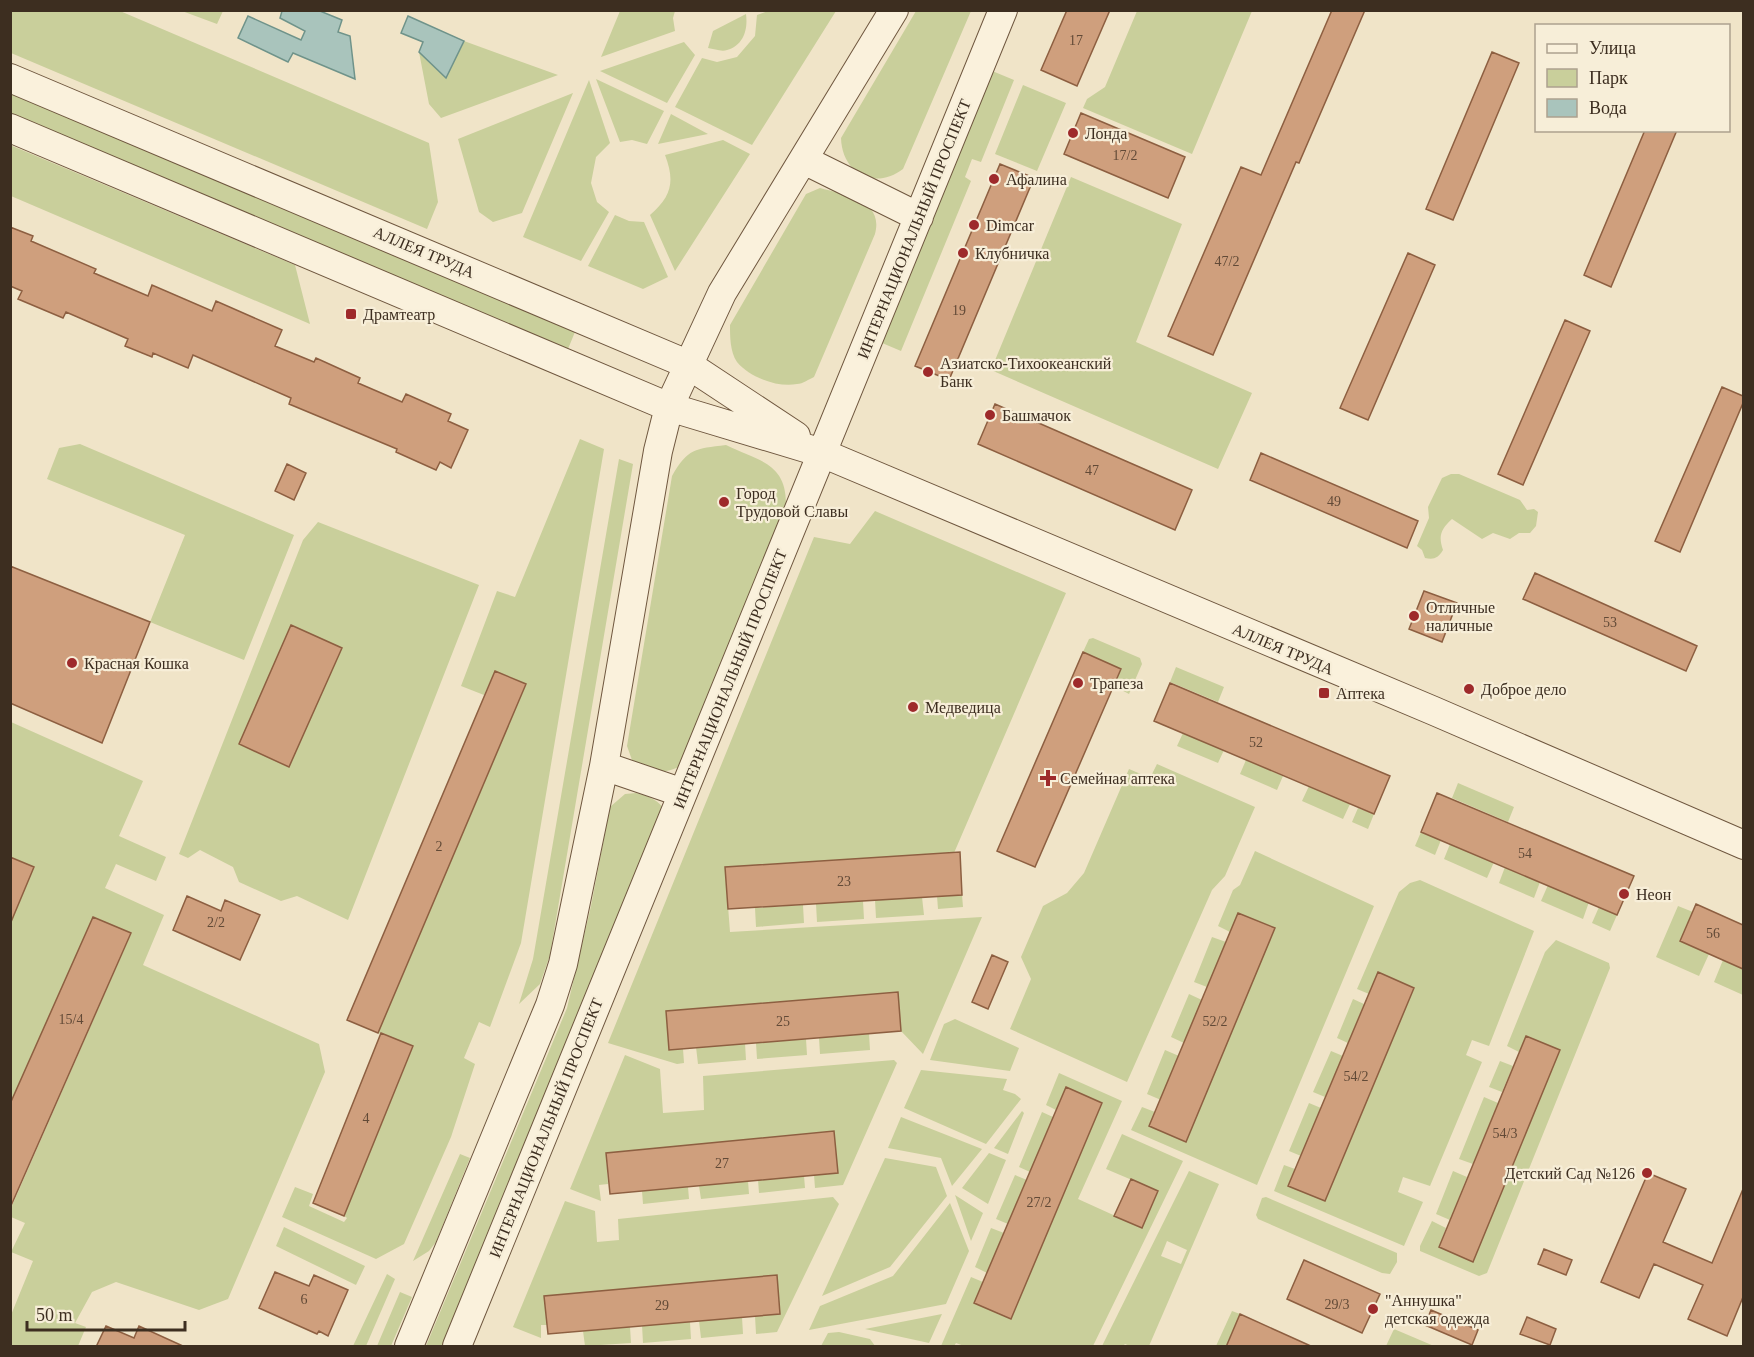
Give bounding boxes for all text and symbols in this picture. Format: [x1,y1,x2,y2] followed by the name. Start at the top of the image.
[1535,24,1730,132] legend
[1069,33,1083,48] house number: 17
[1589,38,1636,58] text: Улица
[1589,68,1628,88] text: Парк
[853,96,975,362] street label: ИНТЕРНАЦИОНАЛЬНЫЙ ПРОСПЕКТ
[1589,98,1627,118] text: Вода
[1085,125,1127,143] place label: Лонда
[1066,126,1080,140] marker: Лонда
[1113,148,1137,163] house number: 17/2
[1006,171,1067,189] place label: Афалина
[987,172,1001,186] marker: Афалина
[986,217,1035,234] place label: Dimcar
[967,218,981,232] marker: Dimcar
[371,223,478,282] street label: АЛЛЕЯ ТРУДА
[975,245,1049,263] place label: Клубничка
[956,246,970,260] marker: Клубничка
[1215,254,1239,269] house number: 47/2
[952,303,966,318] house number: 19
[363,306,435,324] place label: Драмтеатр
[344,307,358,321] marker: Драмтеатр
[940,355,1112,390] place label: Азиатско-Тихоокеанский Банк
[921,365,935,379] marker: Азиатско-Тихоокеанский Банк
[1002,407,1071,424] place label: Башмачок
[983,408,997,422] marker: Башмачок
[1085,463,1099,478] house number: 47
[736,485,848,521] place label: Город Трудовой Славы
[1327,494,1341,509] house number: 49
[717,495,731,509] marker: Город Трудовой Славы
[669,546,791,812] street label: ИНТЕРНАЦИОНАЛЬНЫЙ ПРОСПЕКТ
[1426,599,1495,634] place label: Отличные наличные
[1407,609,1421,623] marker: Отличные наличные
[1603,615,1617,630] house number: 53
[1230,620,1337,679] street label: АЛЛЕЯ ТРУДА
[84,655,189,673] place label: Красная Кошка
[65,656,79,670] marker: Красная Кошка
[1090,675,1143,693] place label: Трапеза
[1071,676,1085,690] marker: Трапеза
[1481,681,1567,699] place label: Доброе дело
[1462,682,1476,696] marker: Доброе дело
[1336,685,1385,702] place label: Аптека
[1317,686,1331,700] marker: Аптека
[925,699,1001,717] place label: Медведица
[906,700,920,714] marker: Медведица
[1249,735,1263,750] house number: 52
[1060,770,1175,787] place label: Семейная аптека
[1041,771,1055,785] marker: Семейная аптека
[436,839,443,854] house number: 2
[1518,846,1532,861] house number: 54
[837,874,851,889] house number: 23
[1636,886,1672,903] place label: Неон
[1617,887,1631,901] marker: Неон
[207,915,225,930] house number: 2/2
[1706,926,1720,941] house number: 56
[485,995,607,1261] street label: ИНТЕРНАЦИОНАЛЬНЫЙ ПРОСПЕКТ
[59,1012,83,1027] house number: 15/4
[776,1014,790,1029] house number: 25
[1203,1014,1227,1029] house number: 52/2
[1344,1069,1368,1084] house number: 54/2
[363,1111,370,1126] house number: 4
[1493,1126,1517,1141] house number: 54/3
[715,1156,729,1171] house number: 27
[1504,1165,1635,1183] place label: Детский Сад №126
[1640,1166,1654,1180] marker: Детский Сад №126
[1027,1195,1051,1210] house number: 27/2
[301,1292,308,1307] house number: 6
[1385,1292,1490,1328] place label: "Аннушка" детская одежда
[27,1294,184,1332] scale bar
[1325,1297,1349,1312] house number: 29/3
[655,1298,669,1313] house number: 29
[1366,1302,1380,1316] marker: "Аннушка" детская одежда
[36,1305,73,1325] text: 50 m

